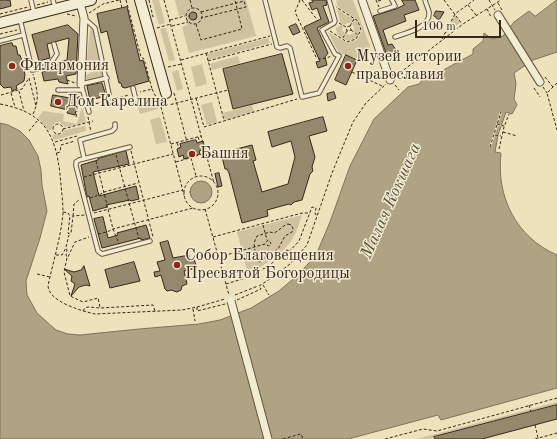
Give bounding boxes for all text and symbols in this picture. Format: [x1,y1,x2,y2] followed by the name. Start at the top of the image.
[417,12,503,38] scale bar
[422,21,456,33] text: 100 m
[356,47,462,85] place label: Музей истории православия
[20,56,109,76] place label: Филармония
[7,61,17,71] marker: Филармония
[343,61,353,71] marker: Музей истории православия
[66,92,168,112] place label: Дом Карелина
[53,97,63,107] marker: Дом Карелина
[356,140,426,262] water label: Малая Кокшага
[200,144,249,164] place label: Башня
[187,149,197,159] marker: Башня
[185,246,350,284] place label: Собор Благовещения Пресвятой Богородицы
[172,260,182,270] marker: Собор Благовещения Пресвятой Богородицы

